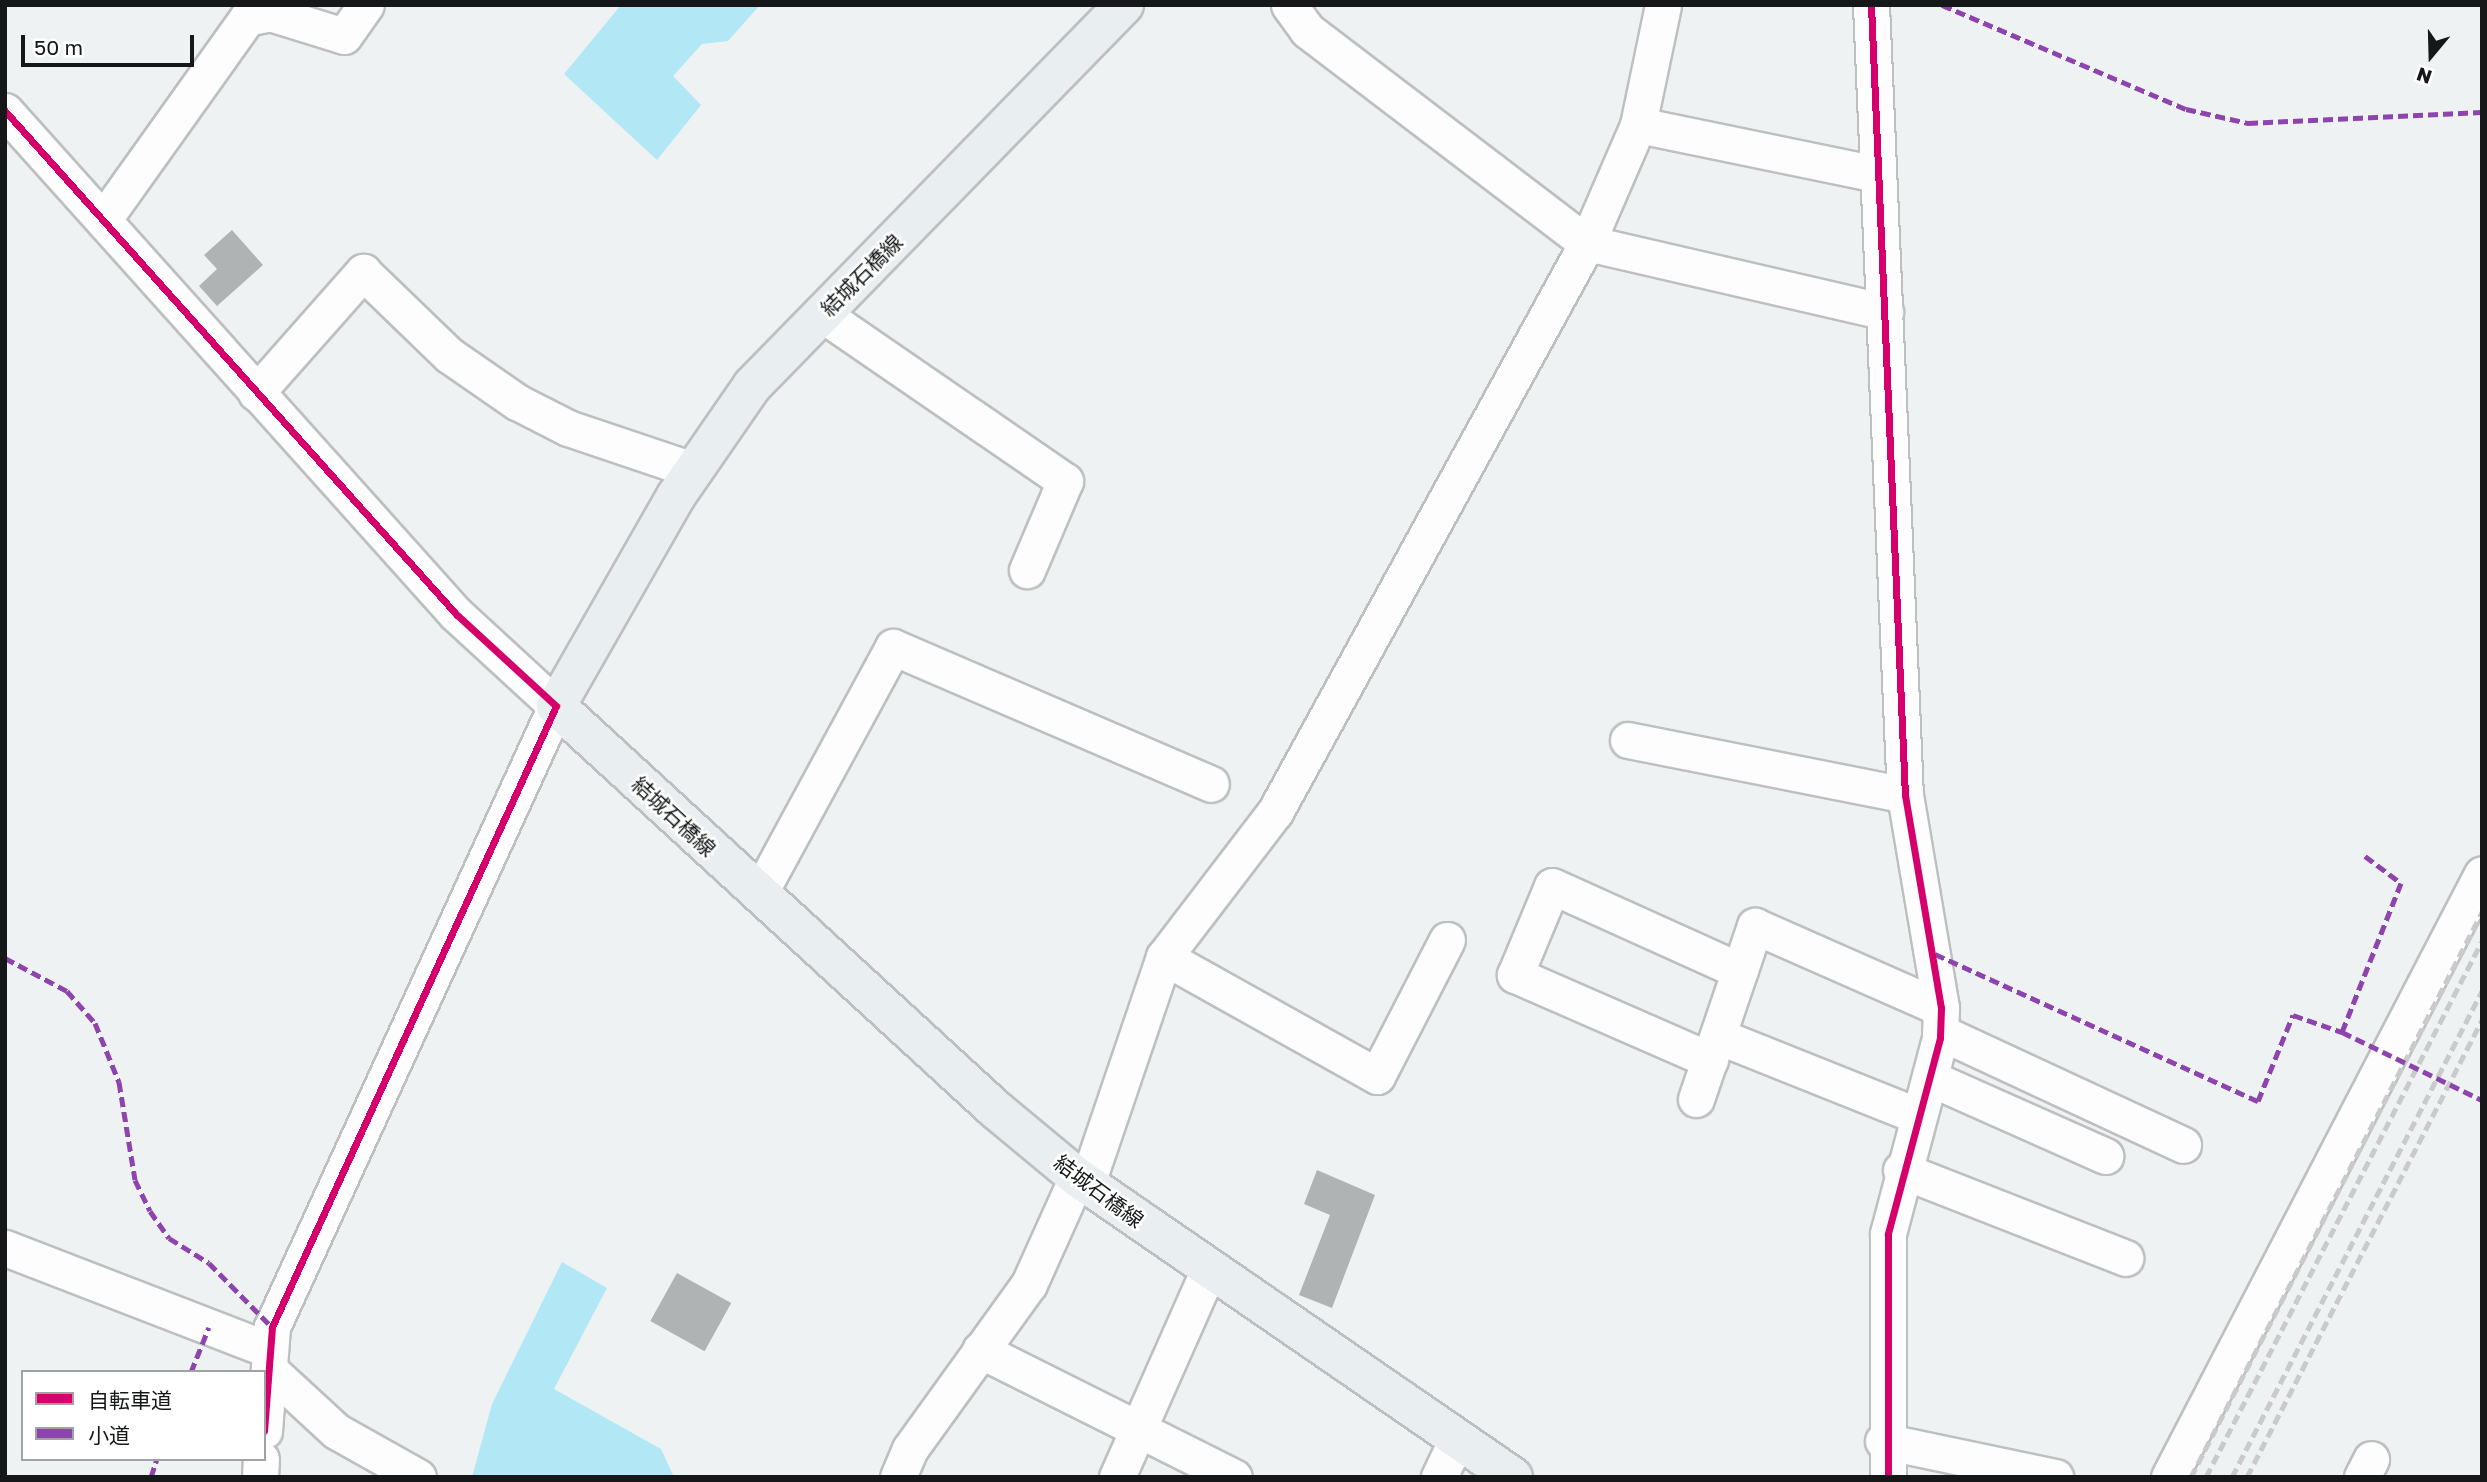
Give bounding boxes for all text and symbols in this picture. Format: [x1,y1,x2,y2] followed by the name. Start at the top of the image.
[24,21,198,65] scale bar
[2396,21,2466,91] north arrow
[34,34,83,60] text: 50 m
[2413,63,2435,90] text: N
[815,229,907,321] street label: 結城石橋線
[627,771,721,861] street label: 結城石橋線
[1049,1149,1149,1233] street label: 結城石橋線
[21,1370,266,1461] legend
[88,1387,172,1413] text: 自転車道
[88,1422,130,1448] text: 小道

